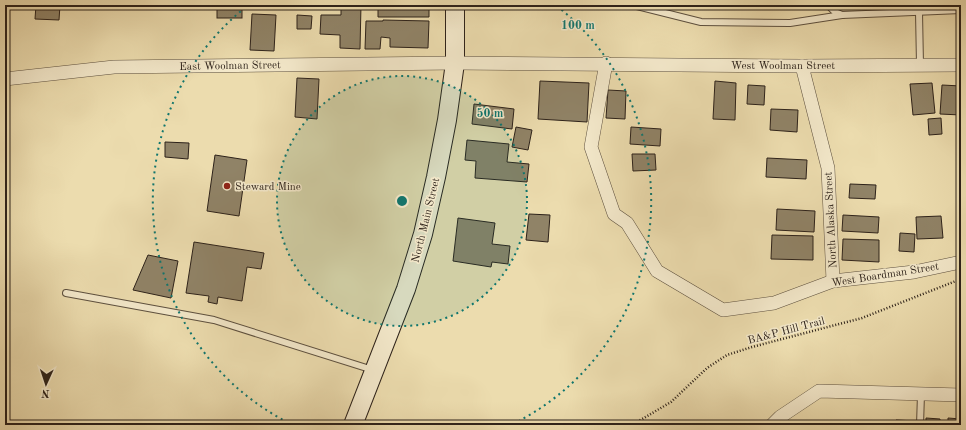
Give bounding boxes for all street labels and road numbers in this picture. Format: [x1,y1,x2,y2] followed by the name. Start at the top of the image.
[179,60,281,73] street label: East Woolman Street
[731,61,835,72] street label: West Woolman Street
[823,171,840,268] street label: North Alaska Street
[411,177,442,264] street label: North Main Street
[831,262,940,289] street label: West Boardman Street
[747,316,826,347] street label: BA&P Hill Trail

